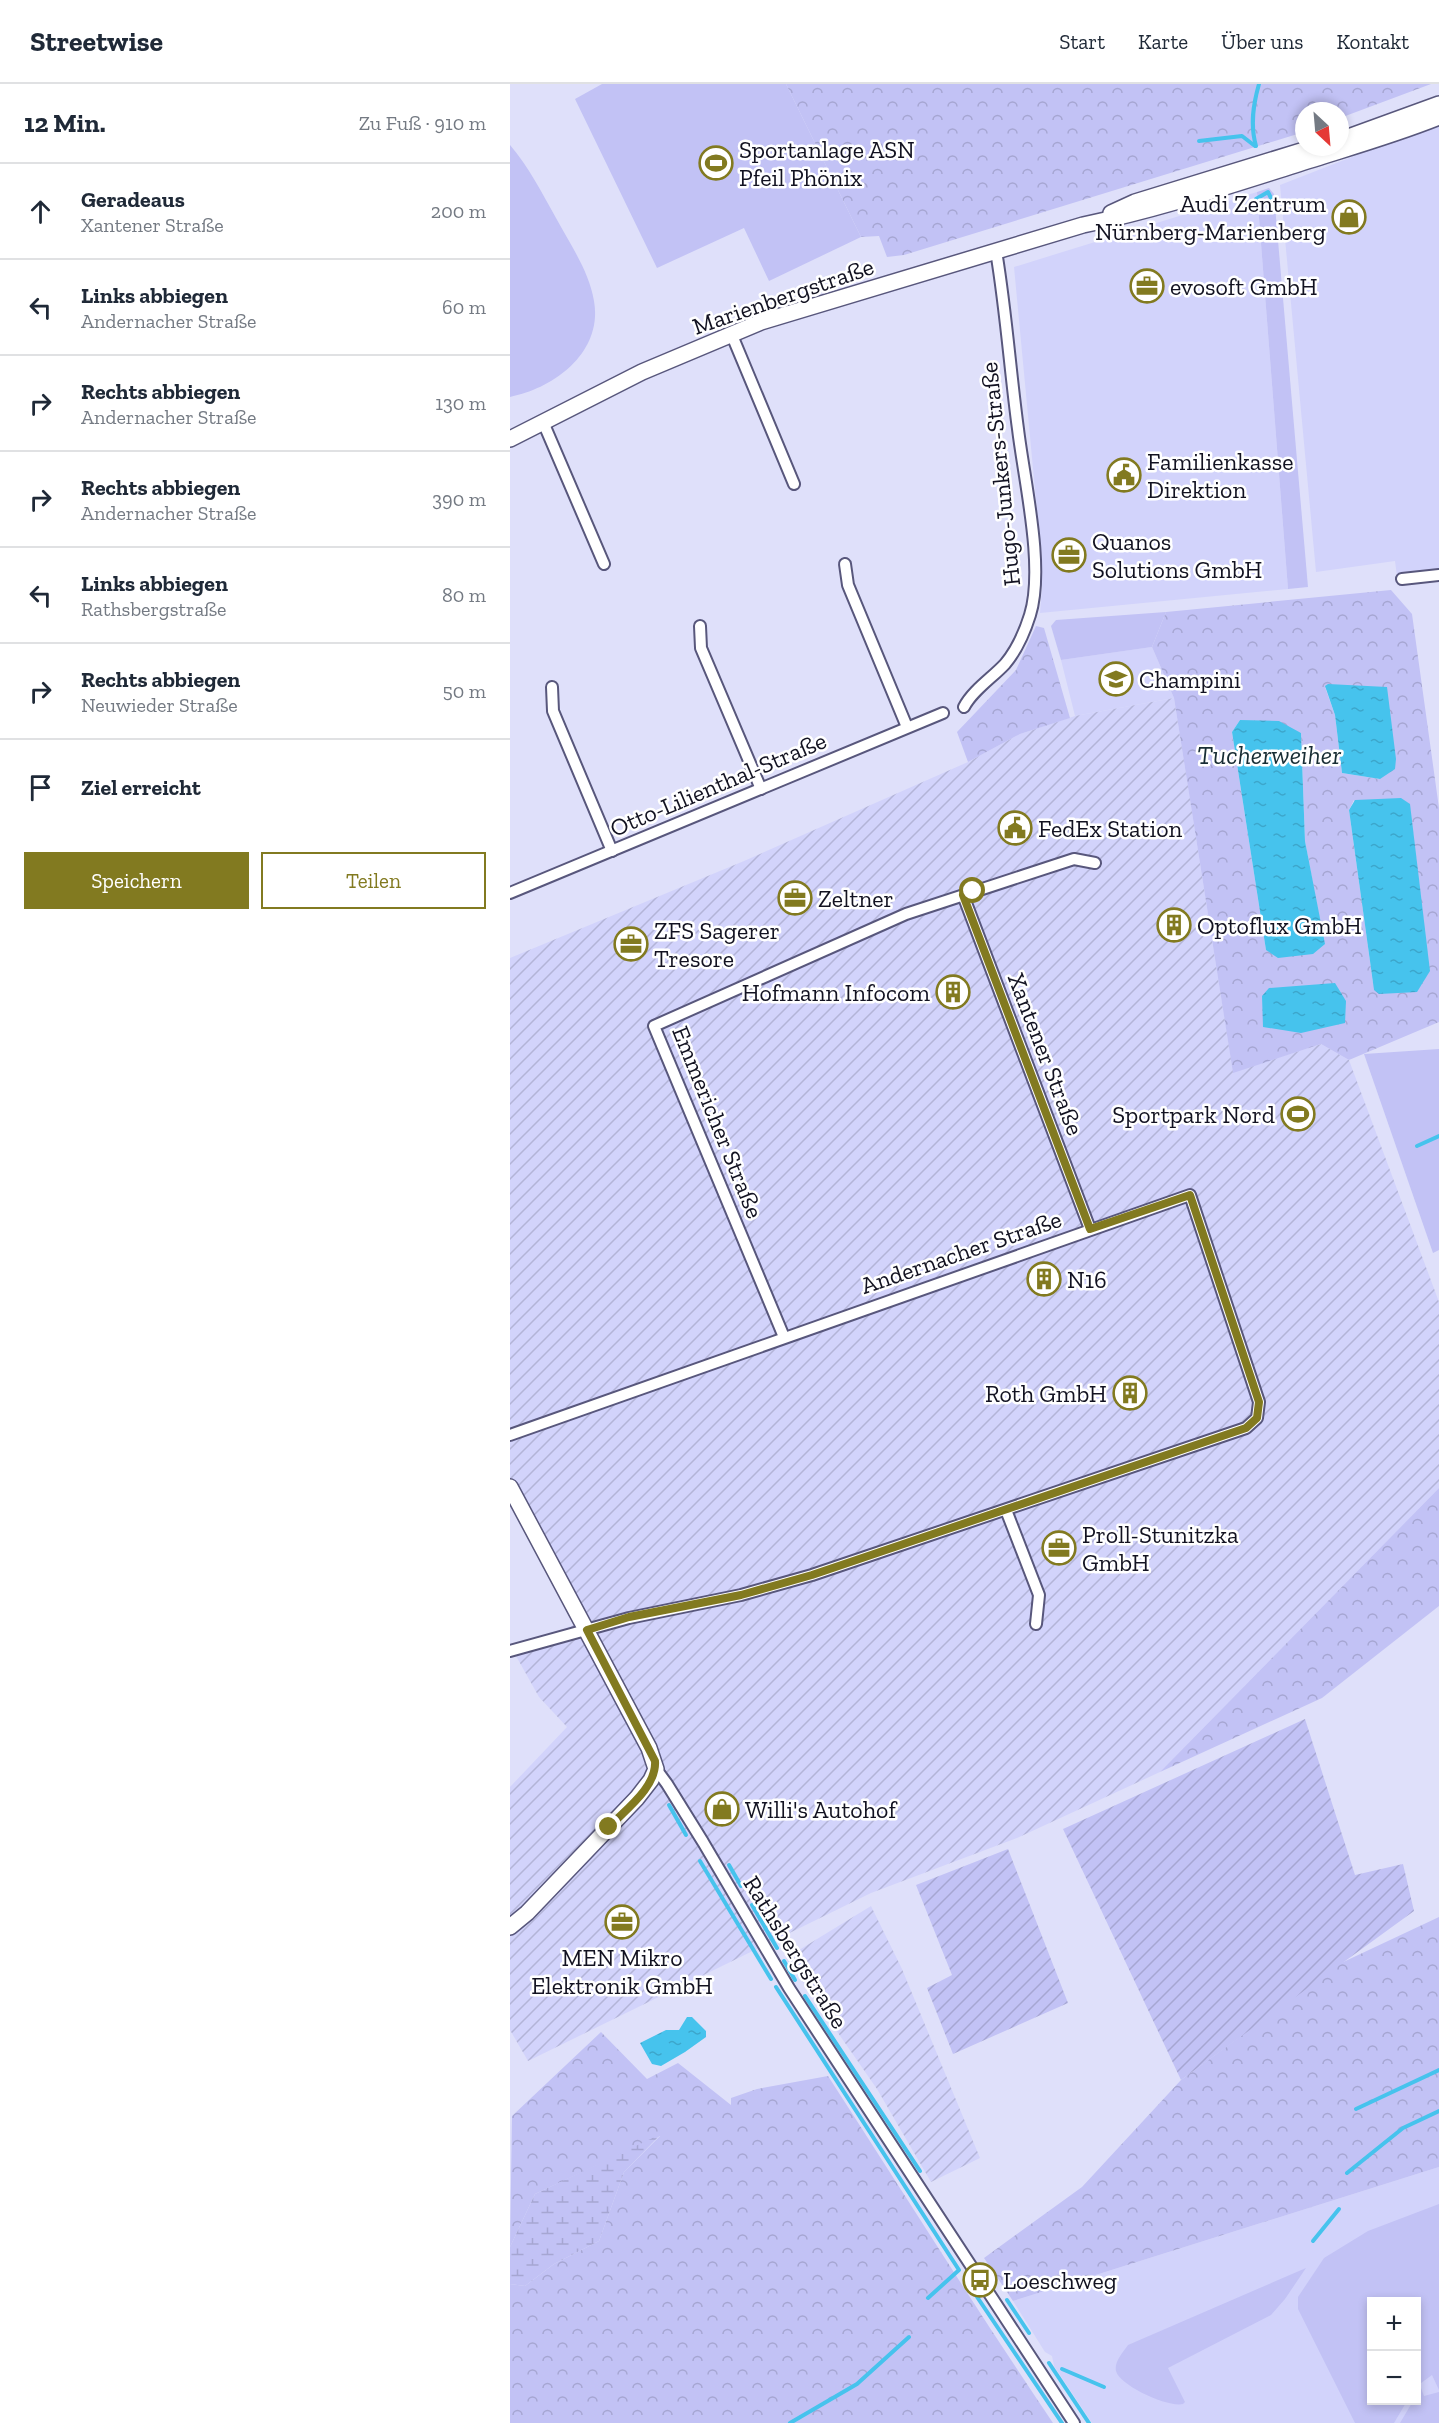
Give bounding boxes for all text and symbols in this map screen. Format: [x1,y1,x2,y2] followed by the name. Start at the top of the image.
[30,25,163,58] text: Streetwise
[1059,29,1105,54] text: Start
[1138,29,1188,54] text: Karte
[1221,29,1303,54] text: Über uns
[1336,29,1409,54] text: Kontakt
[1295,102,1349,156] north arrow
[24,107,106,139] text: 12 Min.
[359,111,486,135] text: Zu Fuß · 910 m
[739,135,915,192] place label: Sportanlage ASN Pfeil Phönix
[698,145,734,181] sports icon: Sportanlage ASN Pfeil Phönix
[81,186,185,213] text: Geradeaus
[1095,189,1326,246] place label: Audi Zentrum Nürnberg-Marienberg
[24,195,57,228] icon: ahead
[431,199,486,223] text: 200 m
[1331,199,1367,235] shop icon: Audi Zentrum Nürnberg-Marienberg
[81,213,224,237] text: Xantener Straße
[689,251,877,341] street label: Marienbergstraße
[1129,268,1165,304] office icon: evosoft GmbH
[1170,272,1318,301] place label: evosoft GmbH
[81,282,228,309] text: Links abbiegen
[24,291,57,324] icon: left
[442,295,486,319] text: 60 m
[81,309,256,333] text: Andernacher Straße
[974,361,1026,587] street label: Hugo-Junkers-Straße
[81,378,240,405] text: Rechts abbiegen
[24,387,57,420] icon: right
[435,391,486,415] text: 130 m
[81,405,256,429] text: Andernacher Straße
[1147,447,1294,504] place label: Familienkasse Direktion
[1106,457,1142,493] public building icon: Familienkasse Direktion
[81,474,240,501] text: Rechts abbiegen
[24,483,57,516] icon: right
[432,487,486,511] text: 390 m
[81,501,256,525] text: Andernacher Straße
[1092,527,1262,584] place label: Quanos Solutions GmbH
[1051,537,1087,573] office icon: Quanos Solutions GmbH
[81,570,228,597] text: Links abbiegen
[24,579,57,612] icon: left
[442,583,486,607] text: 80 m
[81,597,227,621] text: Rathsbergstraße
[1098,661,1134,697] school or university icon: Champini
[1139,665,1241,694] place label: Champini
[81,666,240,693] text: Rechts abbiegen
[24,675,57,708] icon: right
[442,679,486,703] text: 50 m
[81,693,238,717] text: Neuwieder Straße
[606,725,830,843] street label: Otto-Lilienthal-Straße
[1197,739,1341,771] water label: Tucherweiher
[24,771,57,804] icon: arrive
[81,774,201,801] text: Ziel erreicht
[997,810,1033,846] public building icon: FedEx Station
[1038,814,1182,843] place label: FedEx Station
[24,852,249,909] button: Speichern
[261,852,486,909] button: Teilen
[959,877,985,903] route start
[777,880,813,916] office icon: Zeltner
[818,884,894,913] place label: Zeltner
[1156,907,1192,943] building icon: Optoflux GmbH
[1197,911,1362,940] place label: Optoflux GmbH
[654,916,780,973] place label: ZFS Sagerer Tresore
[613,926,649,962] office icon: ZFS Sagerer Tresore
[1002,969,1090,1139] street label: Xantener Straße
[935,974,971,1010] building icon: Hofmann Infocom
[742,978,930,1007] place label: Hofmann Infocom
[666,1022,770,1222] street label: Emmericher Straße
[1280,1096,1316,1132] sports icon: Sportpark Nord
[1112,1100,1275,1129] place label: Sportpark Nord
[857,1204,1065,1300] street label: Andernacher Straße
[1026,1261,1062,1297] building icon: N16
[1067,1265,1107,1294] place label: N16
[1112,1375,1148,1411] building icon: Roth GmbH
[985,1379,1107,1408] place label: Roth GmbH
[1082,1520,1239,1577] place label: Proll-Stunitzka GmbH
[1041,1530,1077,1566] office icon: Proll-Stunitzka GmbH
[704,1791,740,1827] shop icon: Willi's Autohof
[745,1795,898,1824] place label: Willi's Autohof
[595,1813,621,1839] route end
[737,1870,855,2034] street label: Rathsbergstraße
[604,1904,640,1940] office icon: MEN Mikro Elektronik GmbH
[531,1943,713,2000] place label: MEN Mikro Elektronik GmbH
[962,2262,998,2298] bus stop icon: Loeschweg
[1003,2266,1117,2295] place label: Loeschweg
[1367,2297,1421,2405] map controls
[1367,2297,1421,2351] button: +
[1367,2351,1421,2405] button: −

